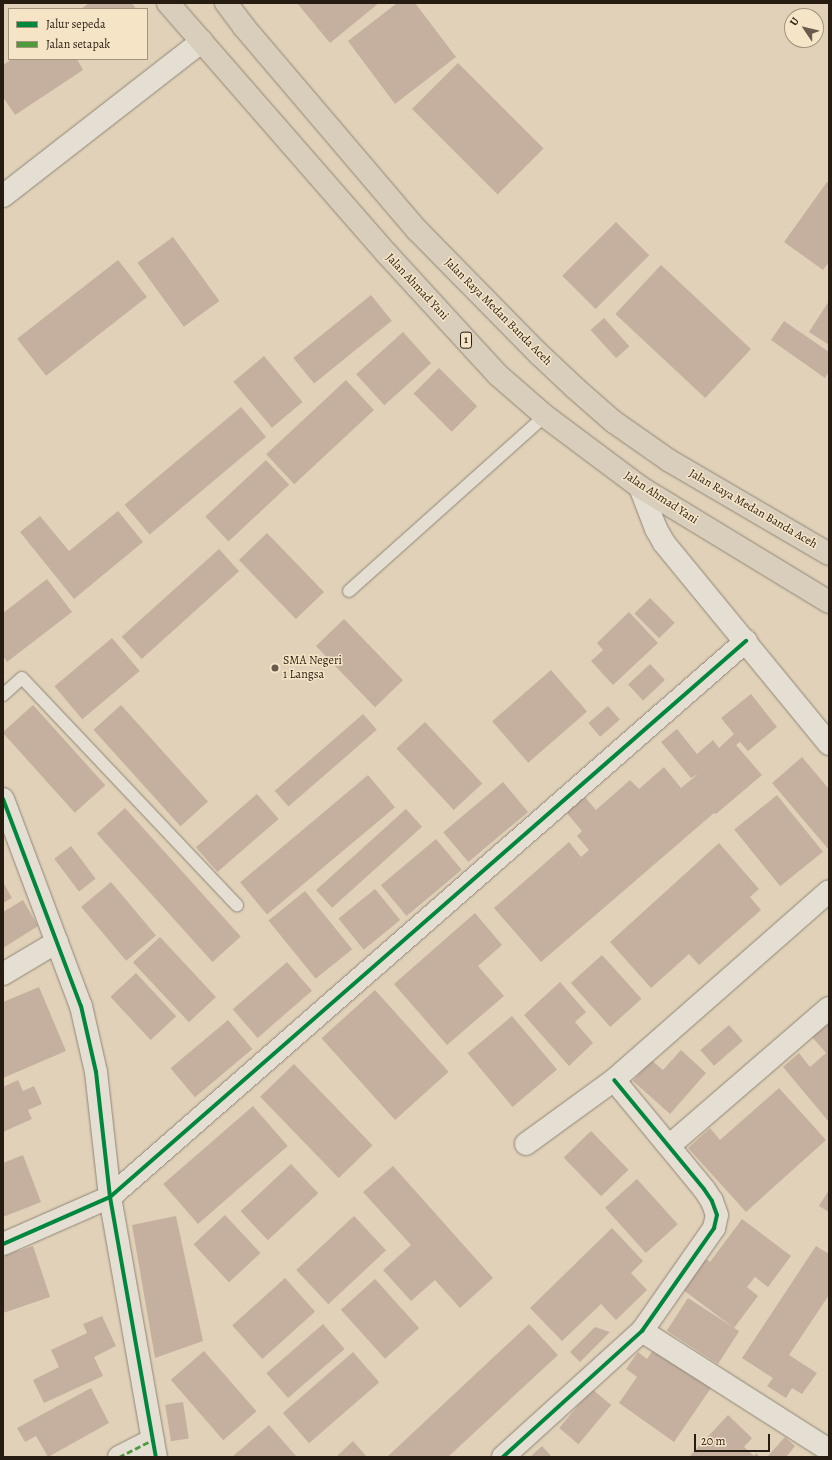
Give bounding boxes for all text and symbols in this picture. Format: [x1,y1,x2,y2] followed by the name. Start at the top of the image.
[8,8,148,60] legend
[784,8,824,48] north arrow
[786,14,803,29] text: U
[46,16,106,32] text: Jalur sepeda
[46,36,110,52] text: Jalan setapak
[383,251,451,323] street label: Jalan Ahmad Yani
[441,255,555,369] street label: Jalan Raya Medan Banda Aceh
[460,331,472,349] road number: 1
[686,466,820,552] street label: Jalan Raya Medan Banda Aceh
[621,469,701,527] street label: Jalan Ahmad Yani
[283,654,342,682] place label: SMA Negeri 1 Langsa
[270,663,280,673] marker: SMA Negeri 1 Langsa
[696,1426,772,1452] scale bar
[701,1433,725,1449] text: 20 m

